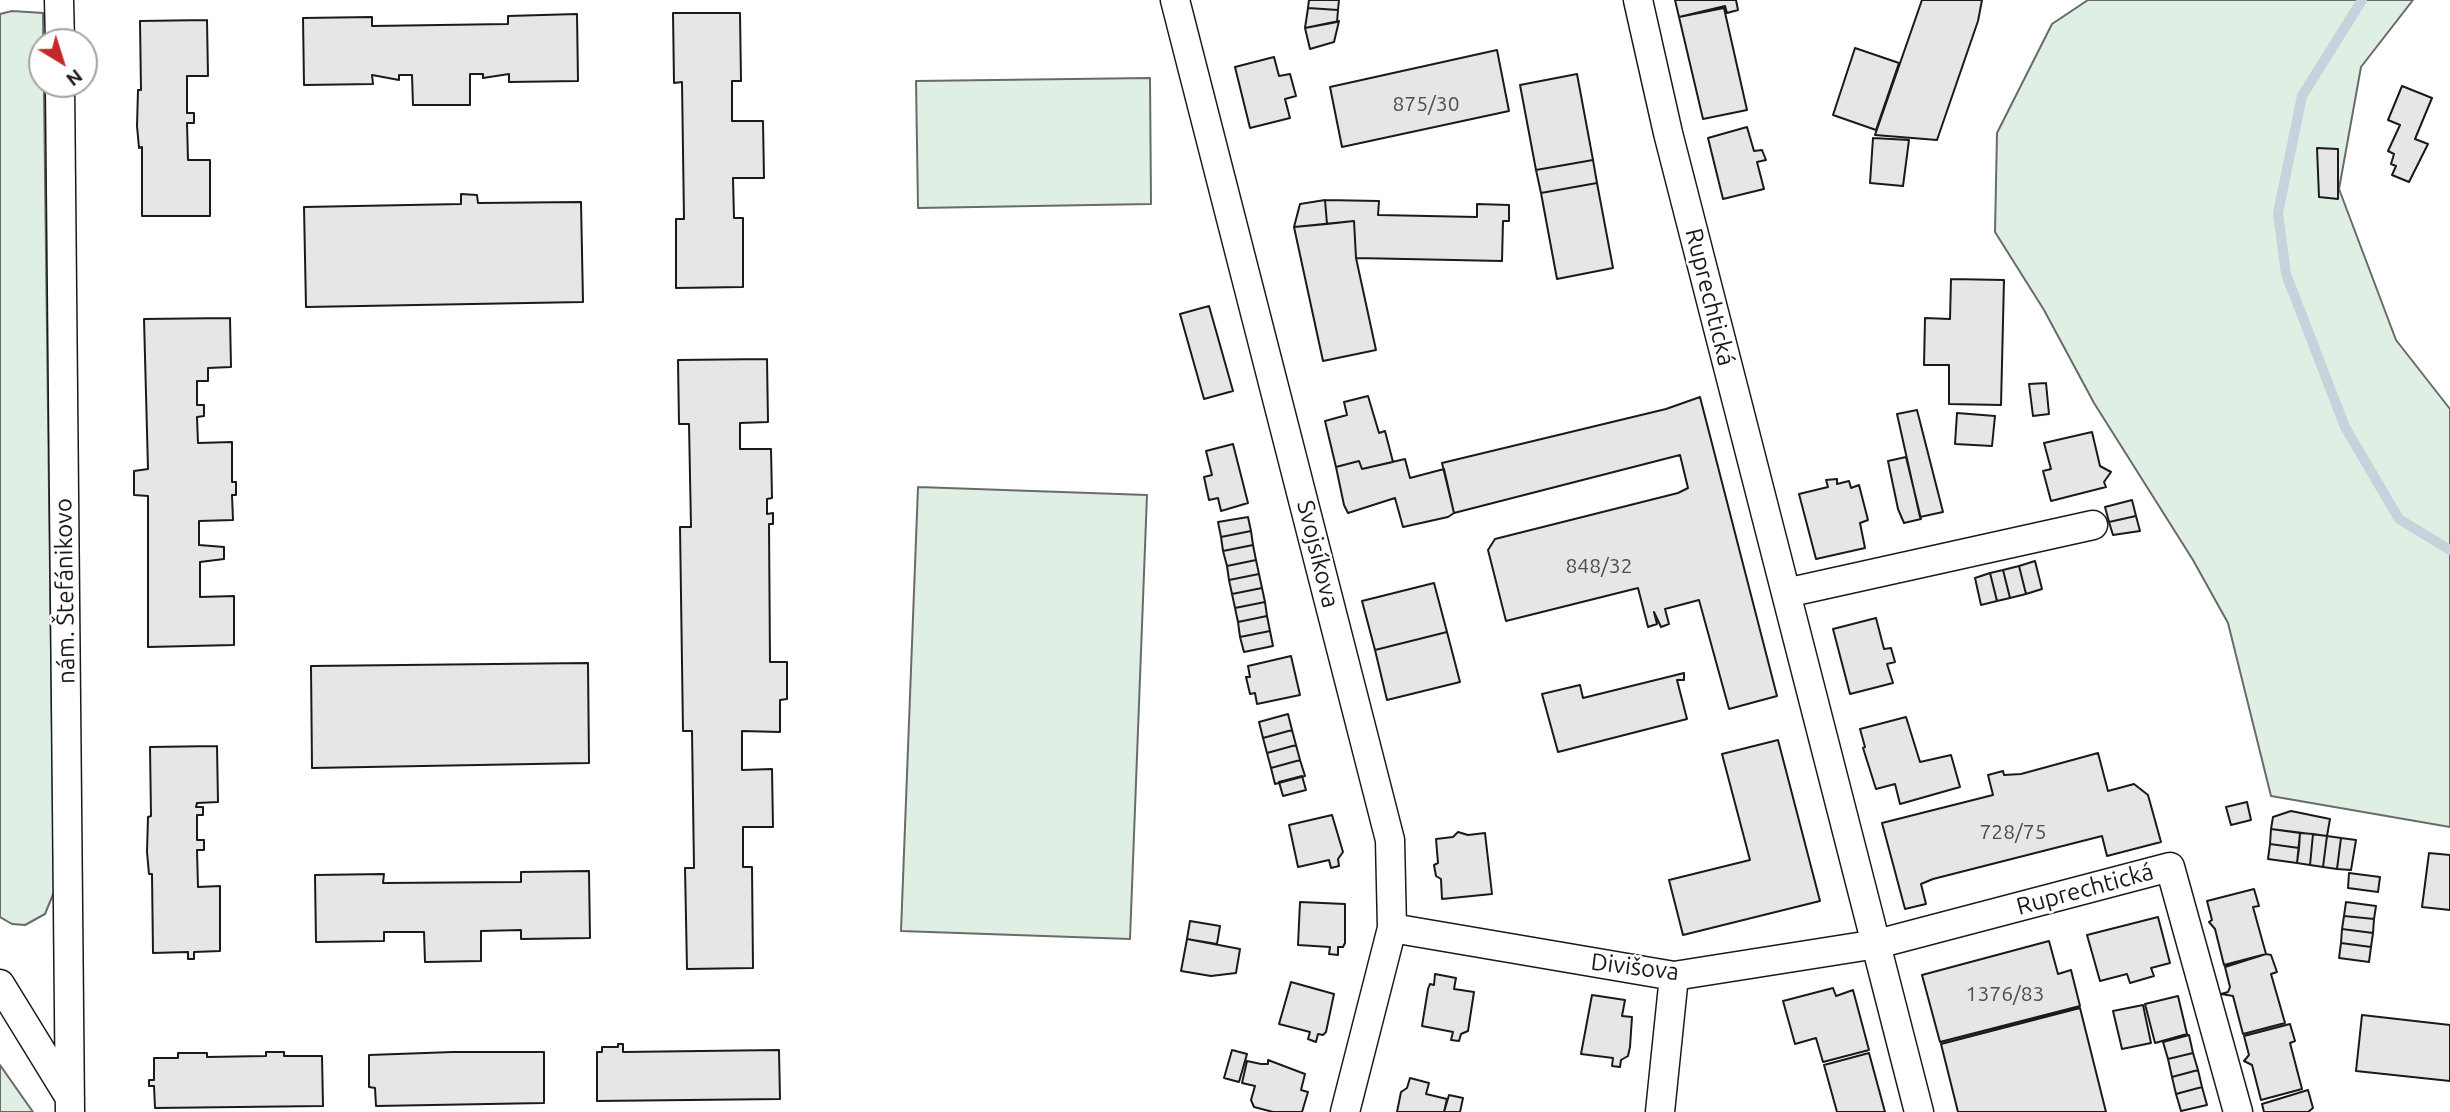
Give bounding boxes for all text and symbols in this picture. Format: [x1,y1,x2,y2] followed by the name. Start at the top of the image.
[28,28,98,98] north arrow
[62,65,87,91] text: N
[1393,91,1459,117] house number: 875/30
[1679,225,1741,369] street label: Ruprechtická
[1291,497,1345,611] street label: Svojsíkova
[49,498,81,684] street label: nám. Štefánikovo
[1566,553,1632,579] house number: 848/32
[1980,819,2046,845] house number: 728/75
[2013,857,2157,921] street label: Ruprechtická
[1589,947,1681,987] street label: Divišova
[1966,981,2044,1007] house number: 1376/83

